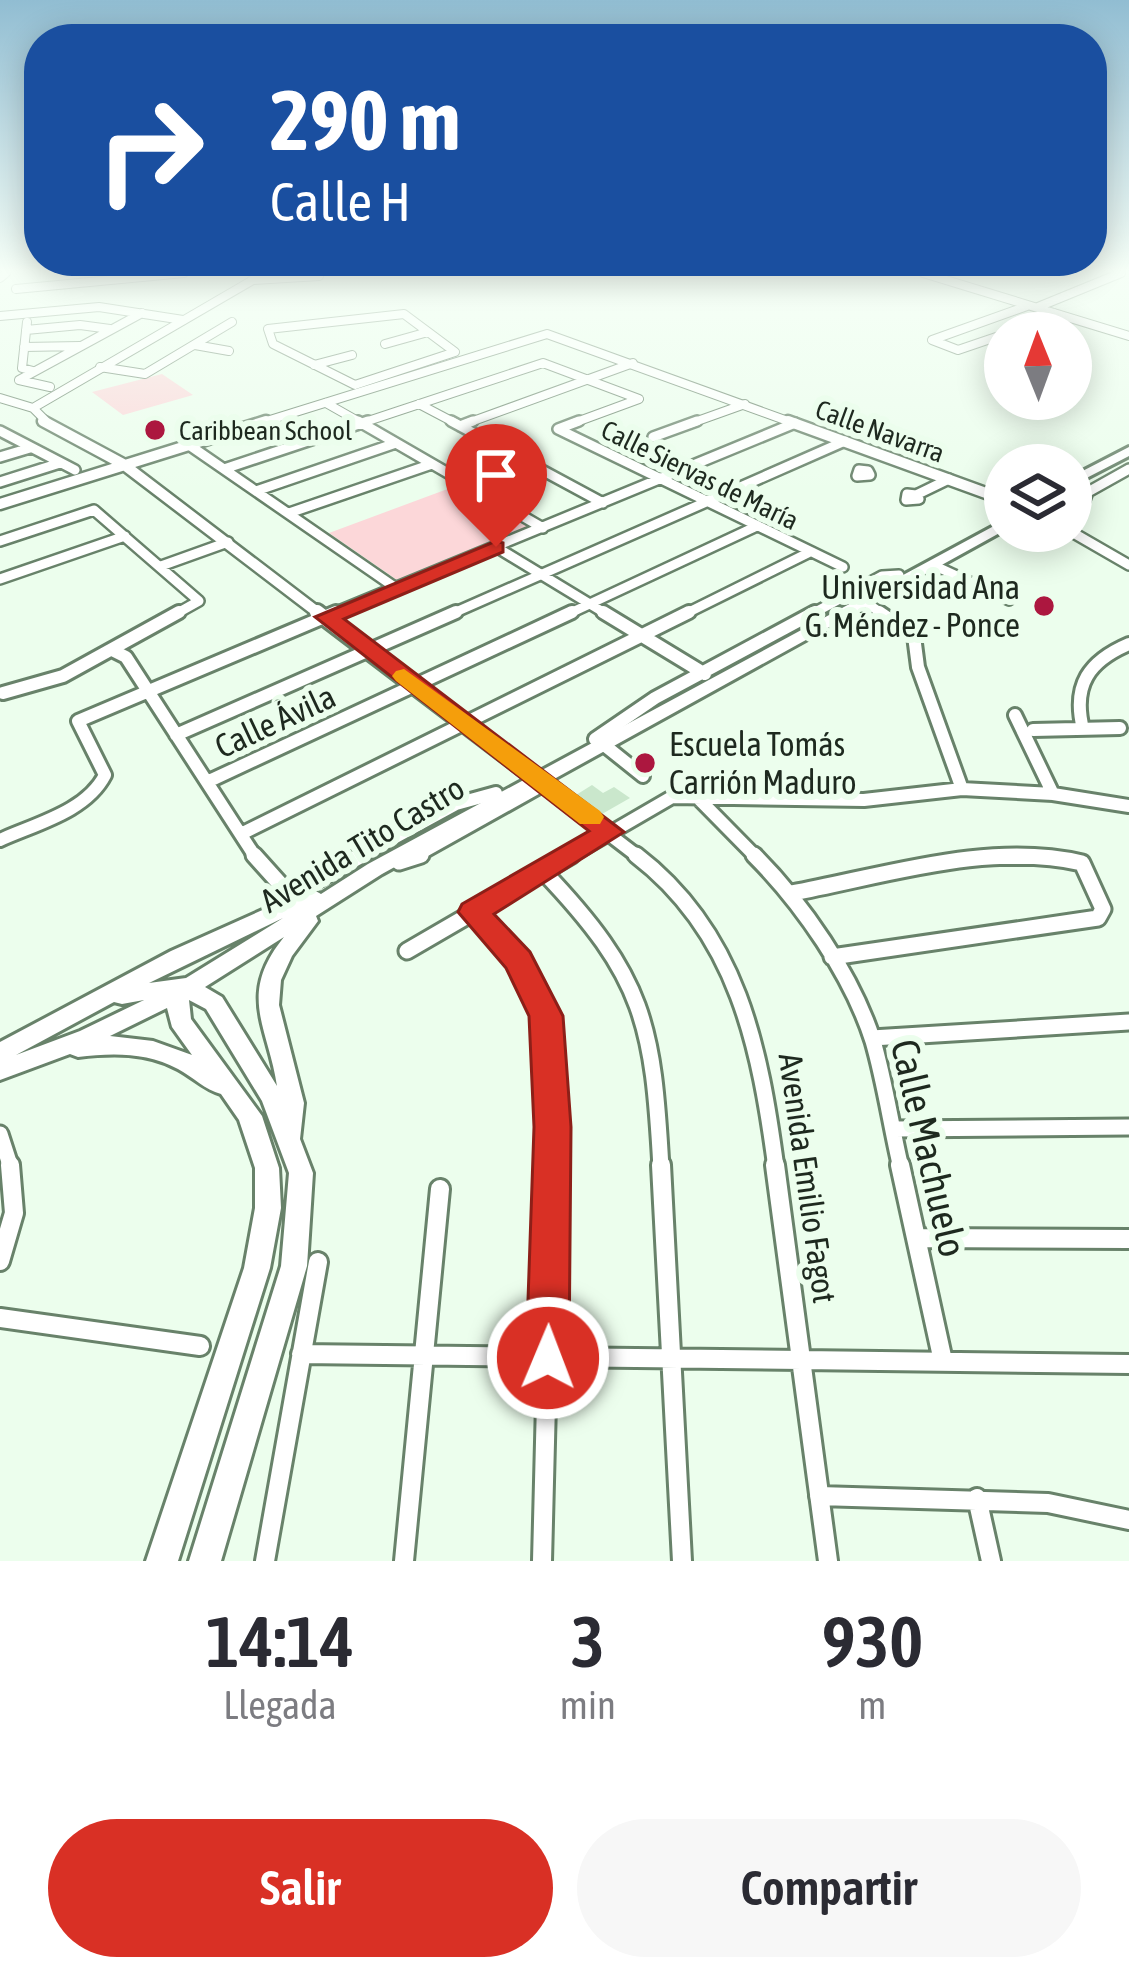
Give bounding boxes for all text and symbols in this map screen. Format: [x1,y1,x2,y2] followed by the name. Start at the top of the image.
[72,72,228,228] icon: right
[270,72,460,168] text: 290 m
[270,171,411,232] text: Calle H
[984,312,1092,420] north arrow
[984,312,1092,552] map controls
[811,393,949,469] street label: Calle Navarra
[596,414,804,536] street label: Calle Siervas de María
[179,415,352,446] place label: Caribbean School
[142,417,168,443] marker: Caribbean School
[445,424,547,547] pin
[463,442,529,508] icon: arrive
[984,444,1092,552] button: layers
[805,568,1020,644] place label: Universidad Ana G. Méndez - Ponce
[1031,593,1057,619] marker: Universidad Ana G. Méndez - Ponce
[209,677,341,765] street label: Calle Ávila
[669,725,857,801] place label: Escuela Tomás Carrión Maduro
[632,750,658,776] marker: Escuela Tomás Carrión Maduro
[253,768,471,920] street label: Avenida Tito Castro
[883,1035,975,1261] street label: Calle Machuelo
[772,1051,844,1305] street label: Avenida Emilio Fagot
[485,1295,611,1421] position arrow
[206,1600,354,1682] text: 14:14
[571,1600,605,1682] text: 3
[822,1600,923,1682] text: 930
[223,1683,337,1727] text: Llegada
[560,1683,616,1727] text: min
[858,1683,886,1727] text: m
[48,1819,553,1957] button: Salir
[577,1819,1081,1957] button: Compartir

